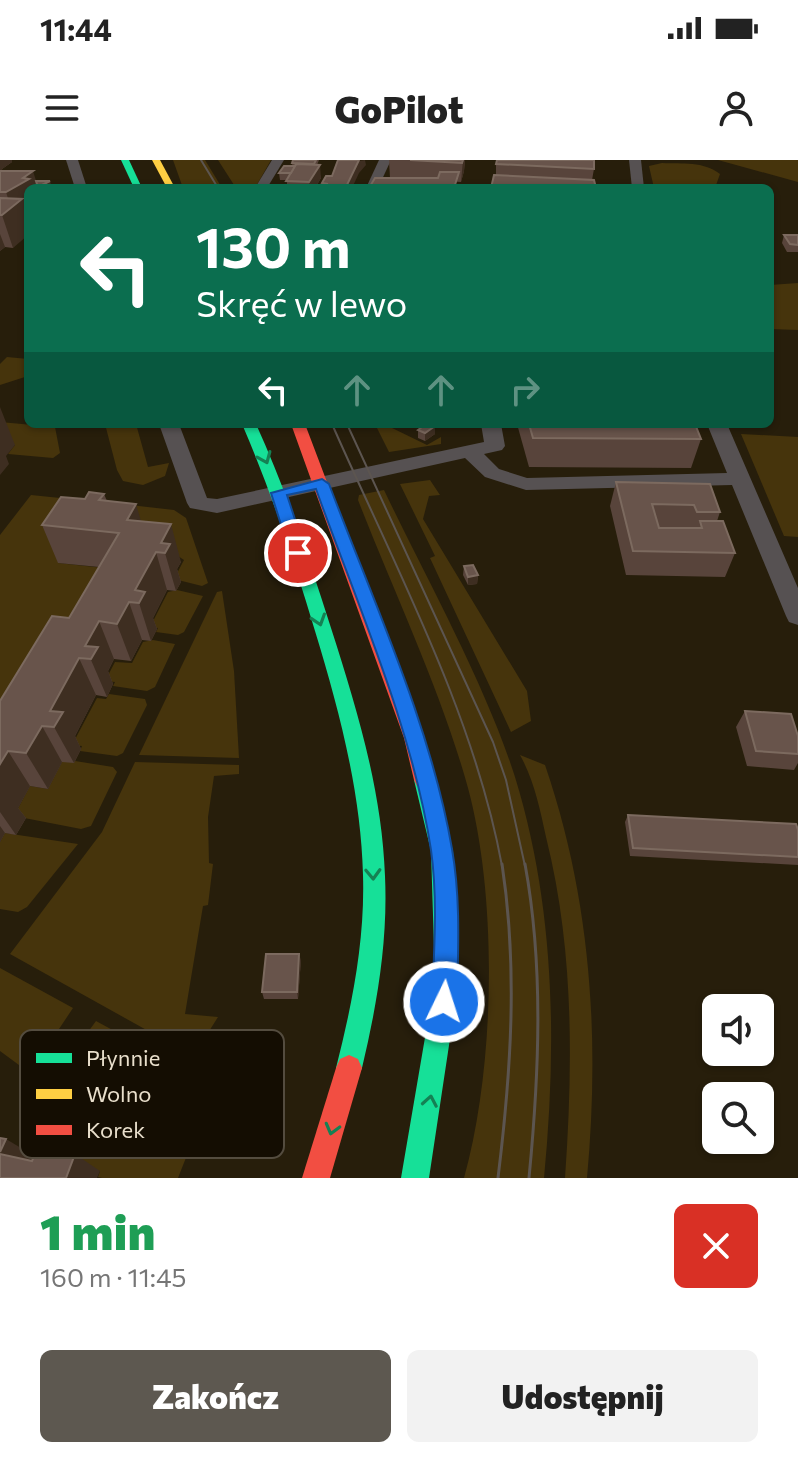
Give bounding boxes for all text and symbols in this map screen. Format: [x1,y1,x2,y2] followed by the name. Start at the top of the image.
[40,10,112,47] text: 11:44
[40,86,84,130] icon: menu
[334,86,464,130] text: GoPilot
[714,86,758,130] icon: person
[196,211,351,280] text: 130 m
[64,216,168,320] icon: left
[196,280,407,324] text: Skręć w lewo
[251,368,295,412] icon: left
[335,368,379,412] icon: ahead
[419,368,463,412] icon: ahead
[503,368,547,412] icon: right
[255,450,271,464] one-way arrow
[264,519,332,587] pin
[276,531,320,575] icon: arrive
[310,613,326,627] one-way arrow
[364,868,382,881] one-way arrow
[402,960,486,1044] position arrow
[702,994,774,1154] map controls
[702,994,774,1066] button: sound
[20,1030,284,1158] legend
[86,1044,160,1071] text: Płynnie
[86,1080,151,1107] text: Wolno
[702,1082,774,1154] button: search
[420,1095,437,1108] one-way arrow
[86,1116,145,1143] text: Korek
[324,1122,341,1136] one-way arrow
[40,1201,155,1260] text: 1 min
[674,1204,758,1288] button: close
[40,1261,187,1292] text: 160 m · 11:45
[40,1350,391,1442] button: Zakończ
[407,1350,758,1442] button: Udostępnij

